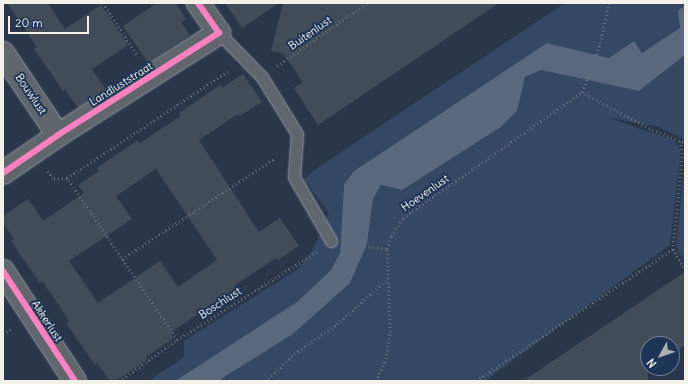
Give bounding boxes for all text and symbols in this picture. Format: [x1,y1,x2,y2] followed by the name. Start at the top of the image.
[10,8,91,34] scale bar
[286,13,334,53] street label: Buitenlust
[15,15,43,30] text: 20 m
[87,59,155,109] street label: Landluststraat
[13,71,49,117] street label: Bouwlust
[399,172,451,214] street label: Hoevenlust
[196,284,244,322] street label: Boschlust
[29,298,65,344] street label: Akkerlust
[640,336,680,376] north arrow
[644,356,659,370] text: N

